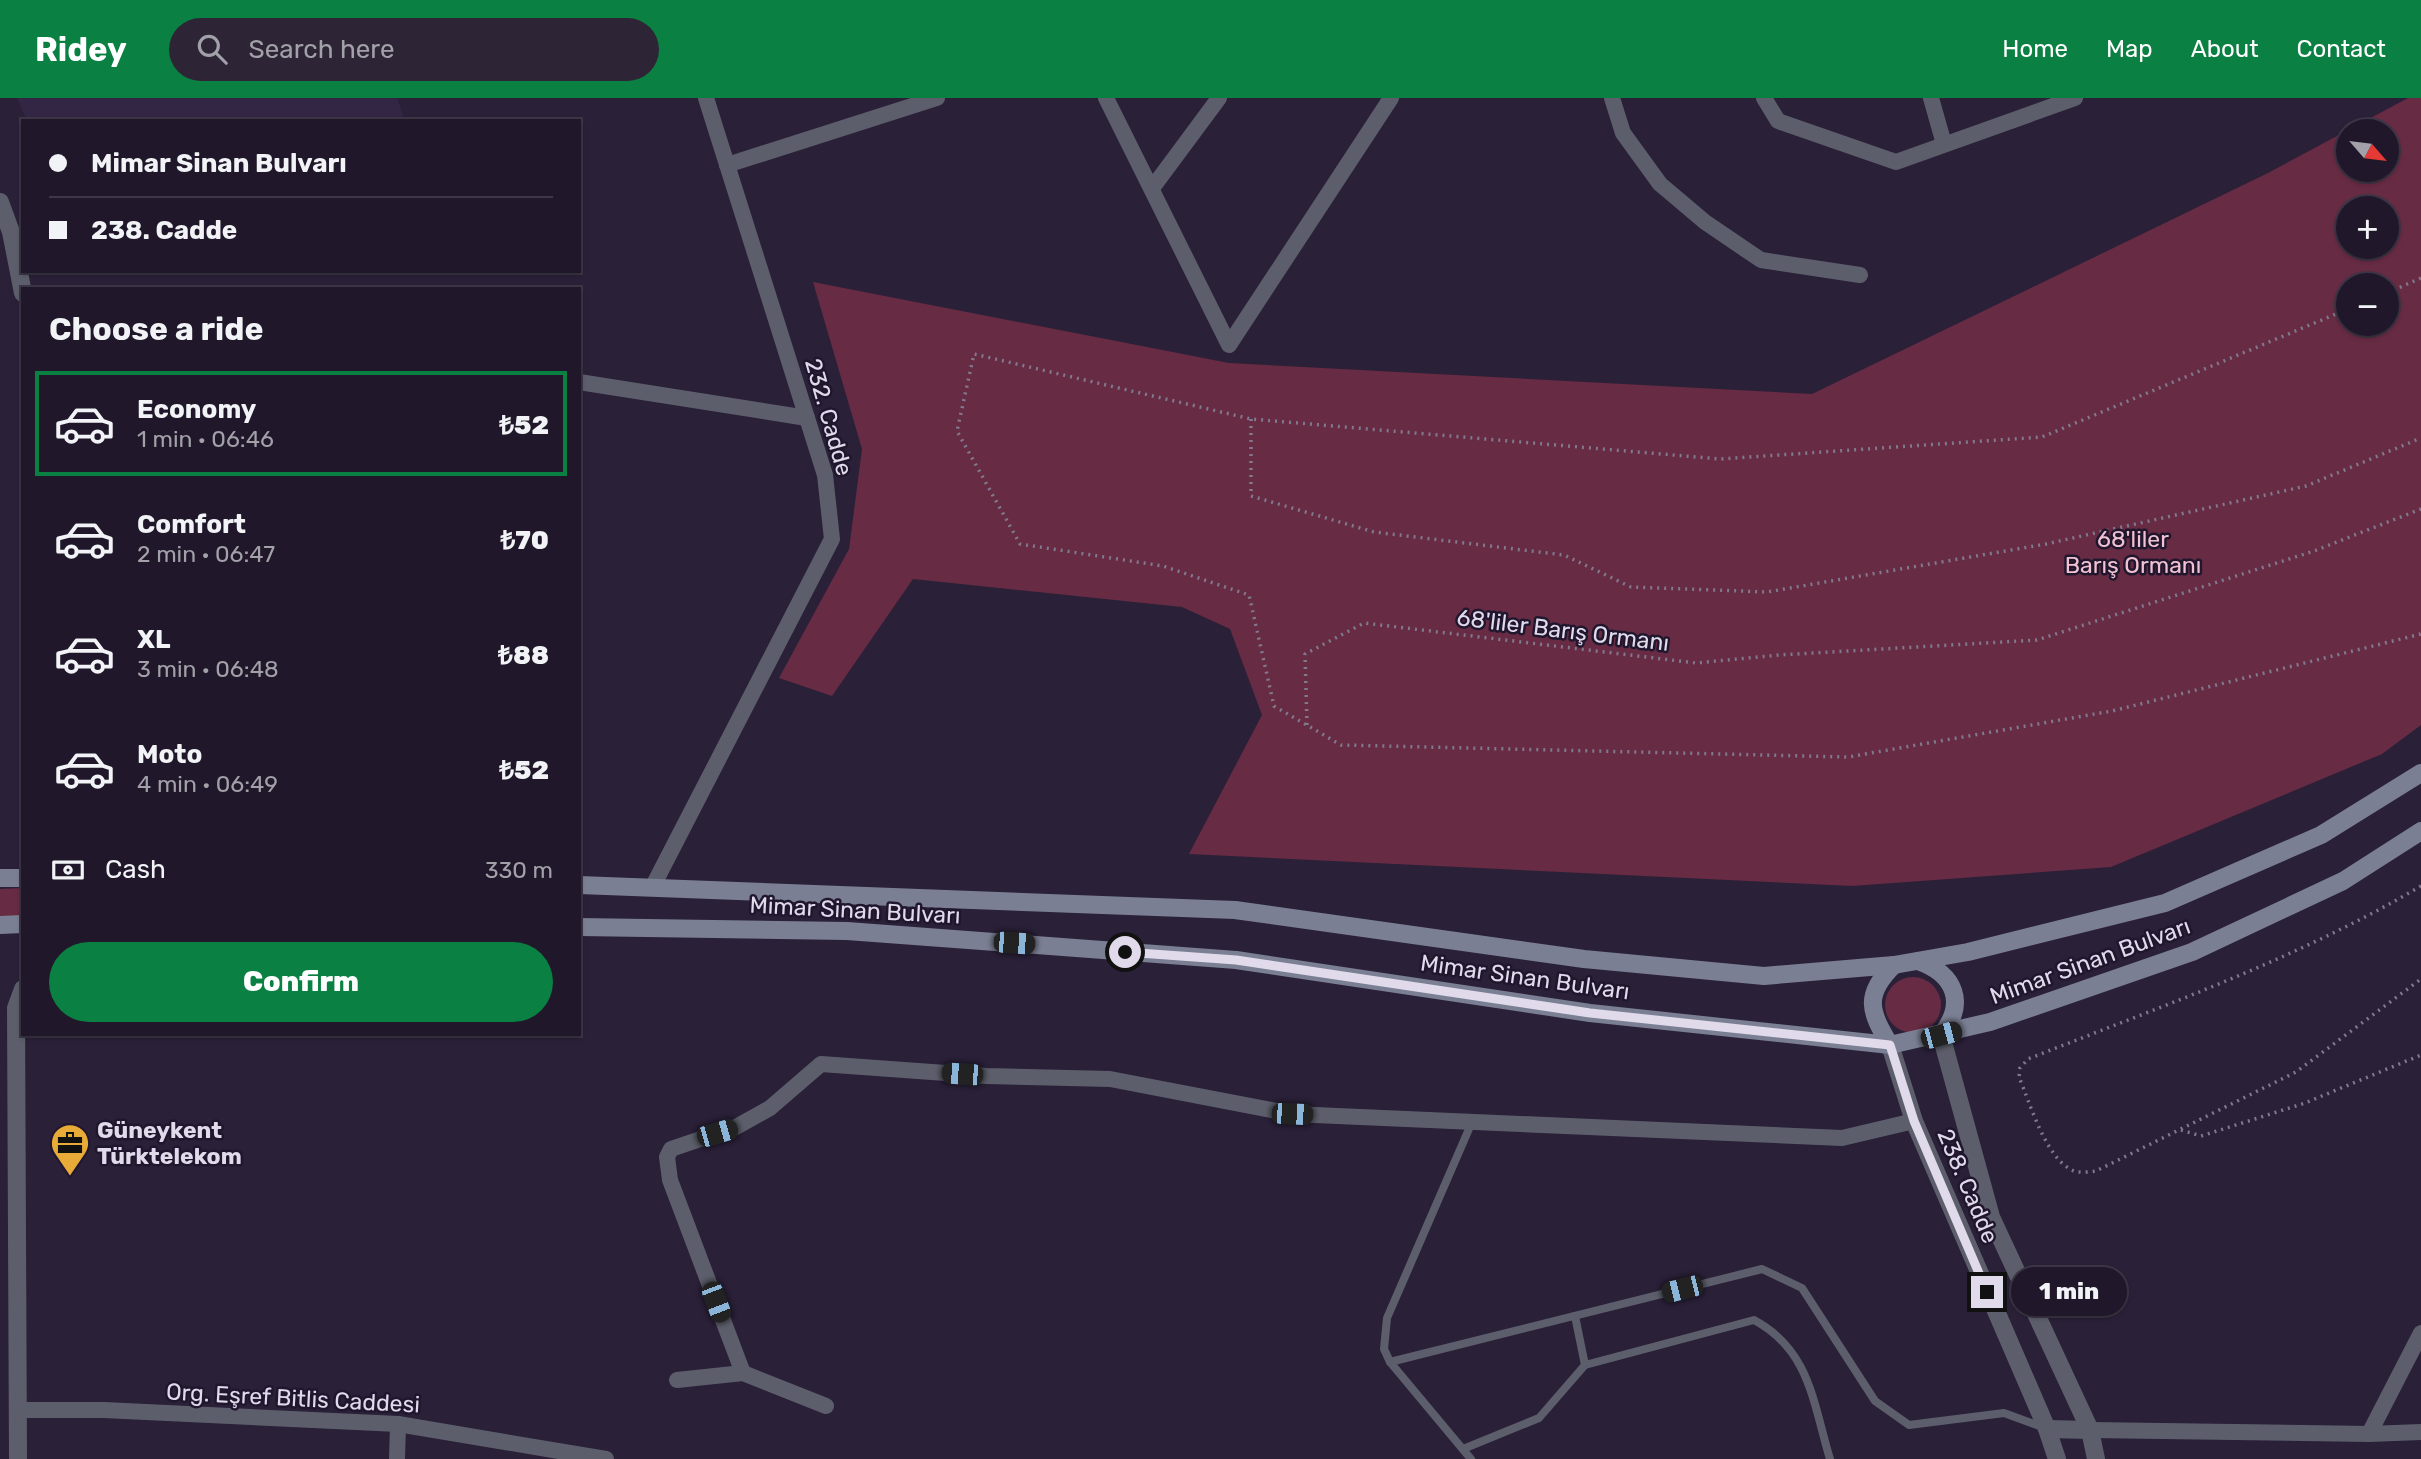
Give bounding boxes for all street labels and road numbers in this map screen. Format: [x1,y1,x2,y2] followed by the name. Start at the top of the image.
[799,355,859,479] street label: 232. Cadde
[1455,603,1671,657] street label: 68'liler Barış Ormanı
[749,890,961,930] street label: Mimar Sinan Bulvarı
[1986,912,2194,1010] street label: Mimar Sinan Bulvarı
[1419,948,1631,1006] street label: Mimar Sinan Bulvarı
[1931,1125,2005,1247] street label: 238. Cadde
[165,1377,421,1419] street label: Org. Eşref Bitlis Caddesi

